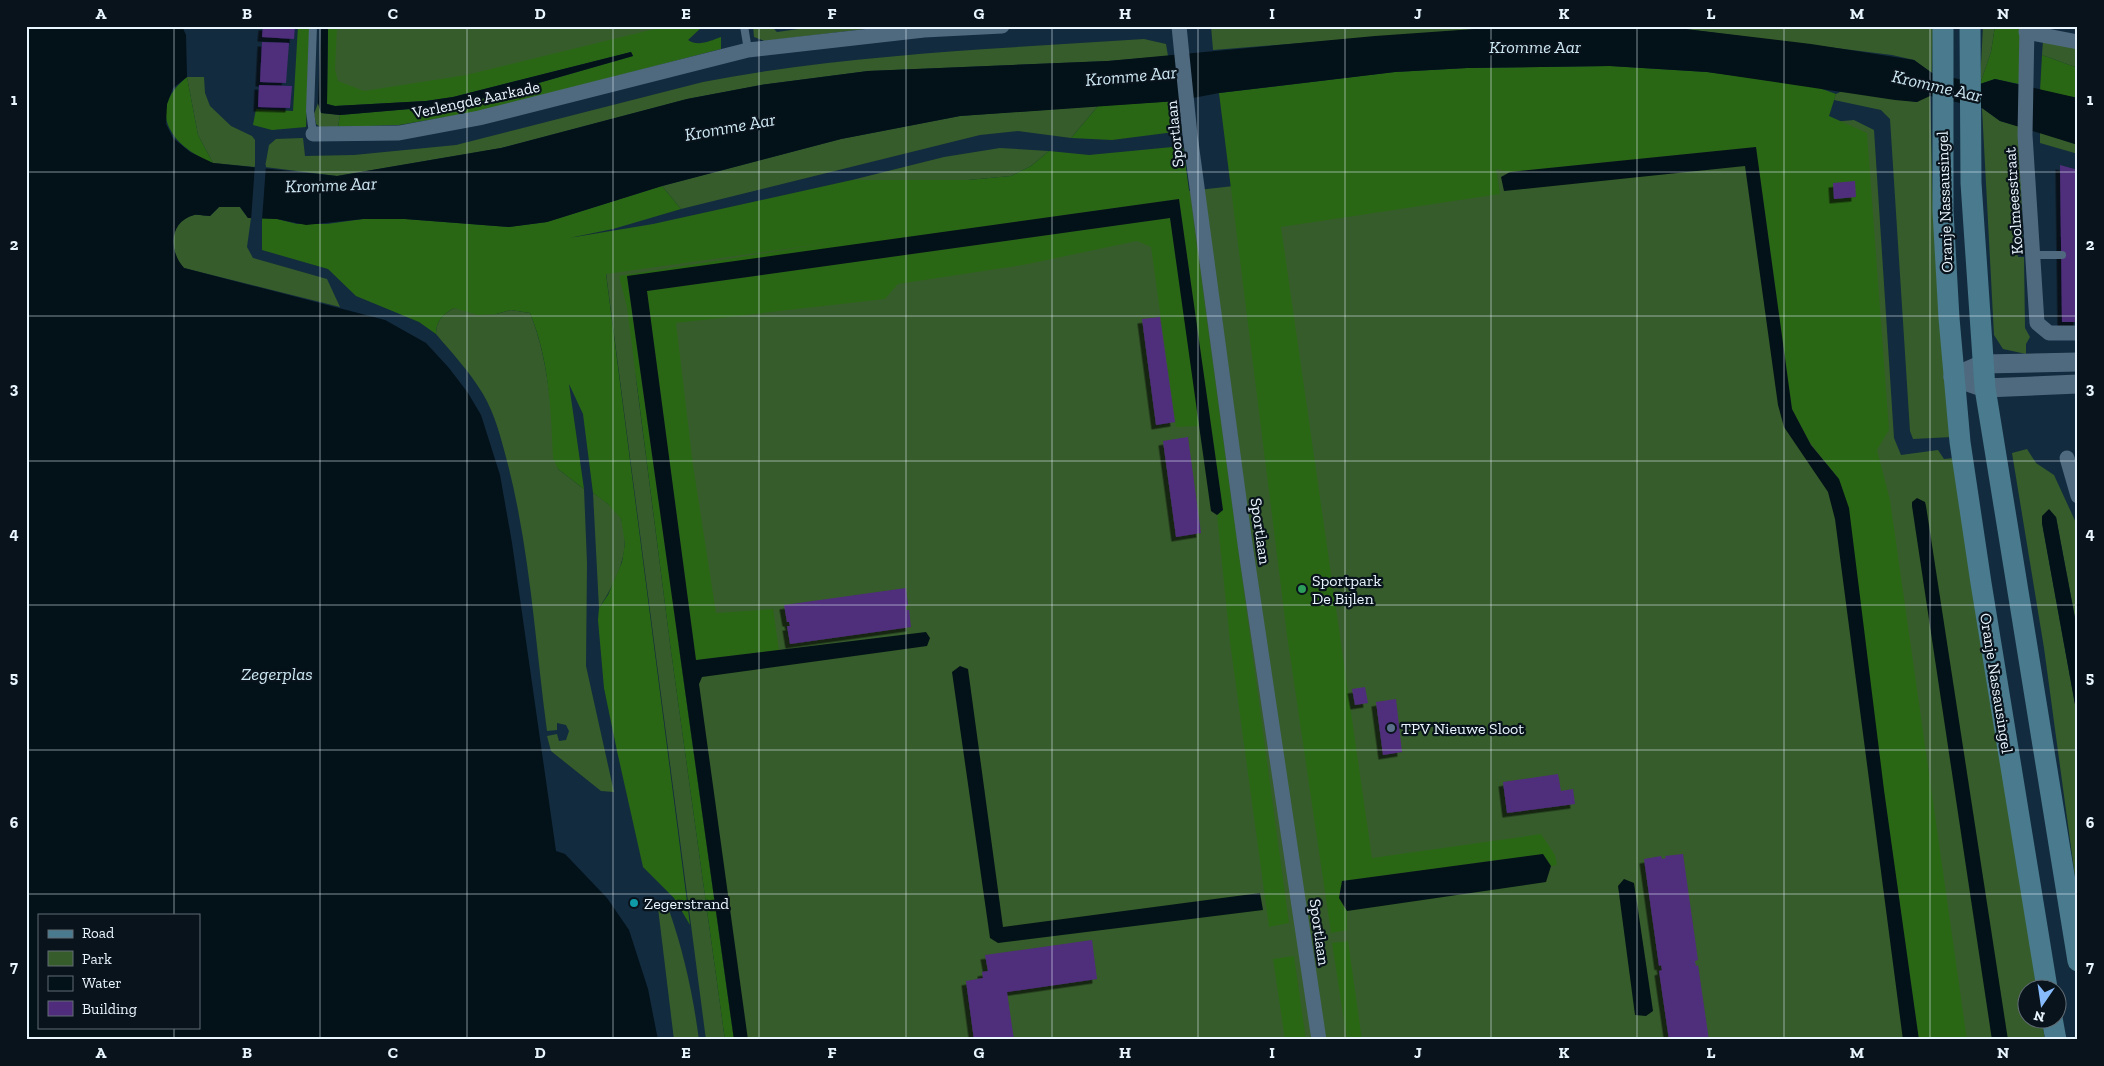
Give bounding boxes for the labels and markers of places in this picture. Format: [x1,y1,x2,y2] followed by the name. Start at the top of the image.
[1312,571,1382,608] place label: Sportpark De Bijlen
[1296,583,1308,595] marker: Sportpark De Bijlen
[1401,719,1524,738] place label: TPV Nieuwe Sloot
[1385,722,1397,734] marker: TPV Nieuwe Sloot
[644,894,729,913] place label: Zegerstrand
[628,897,640,909] marker: Zegerstrand

